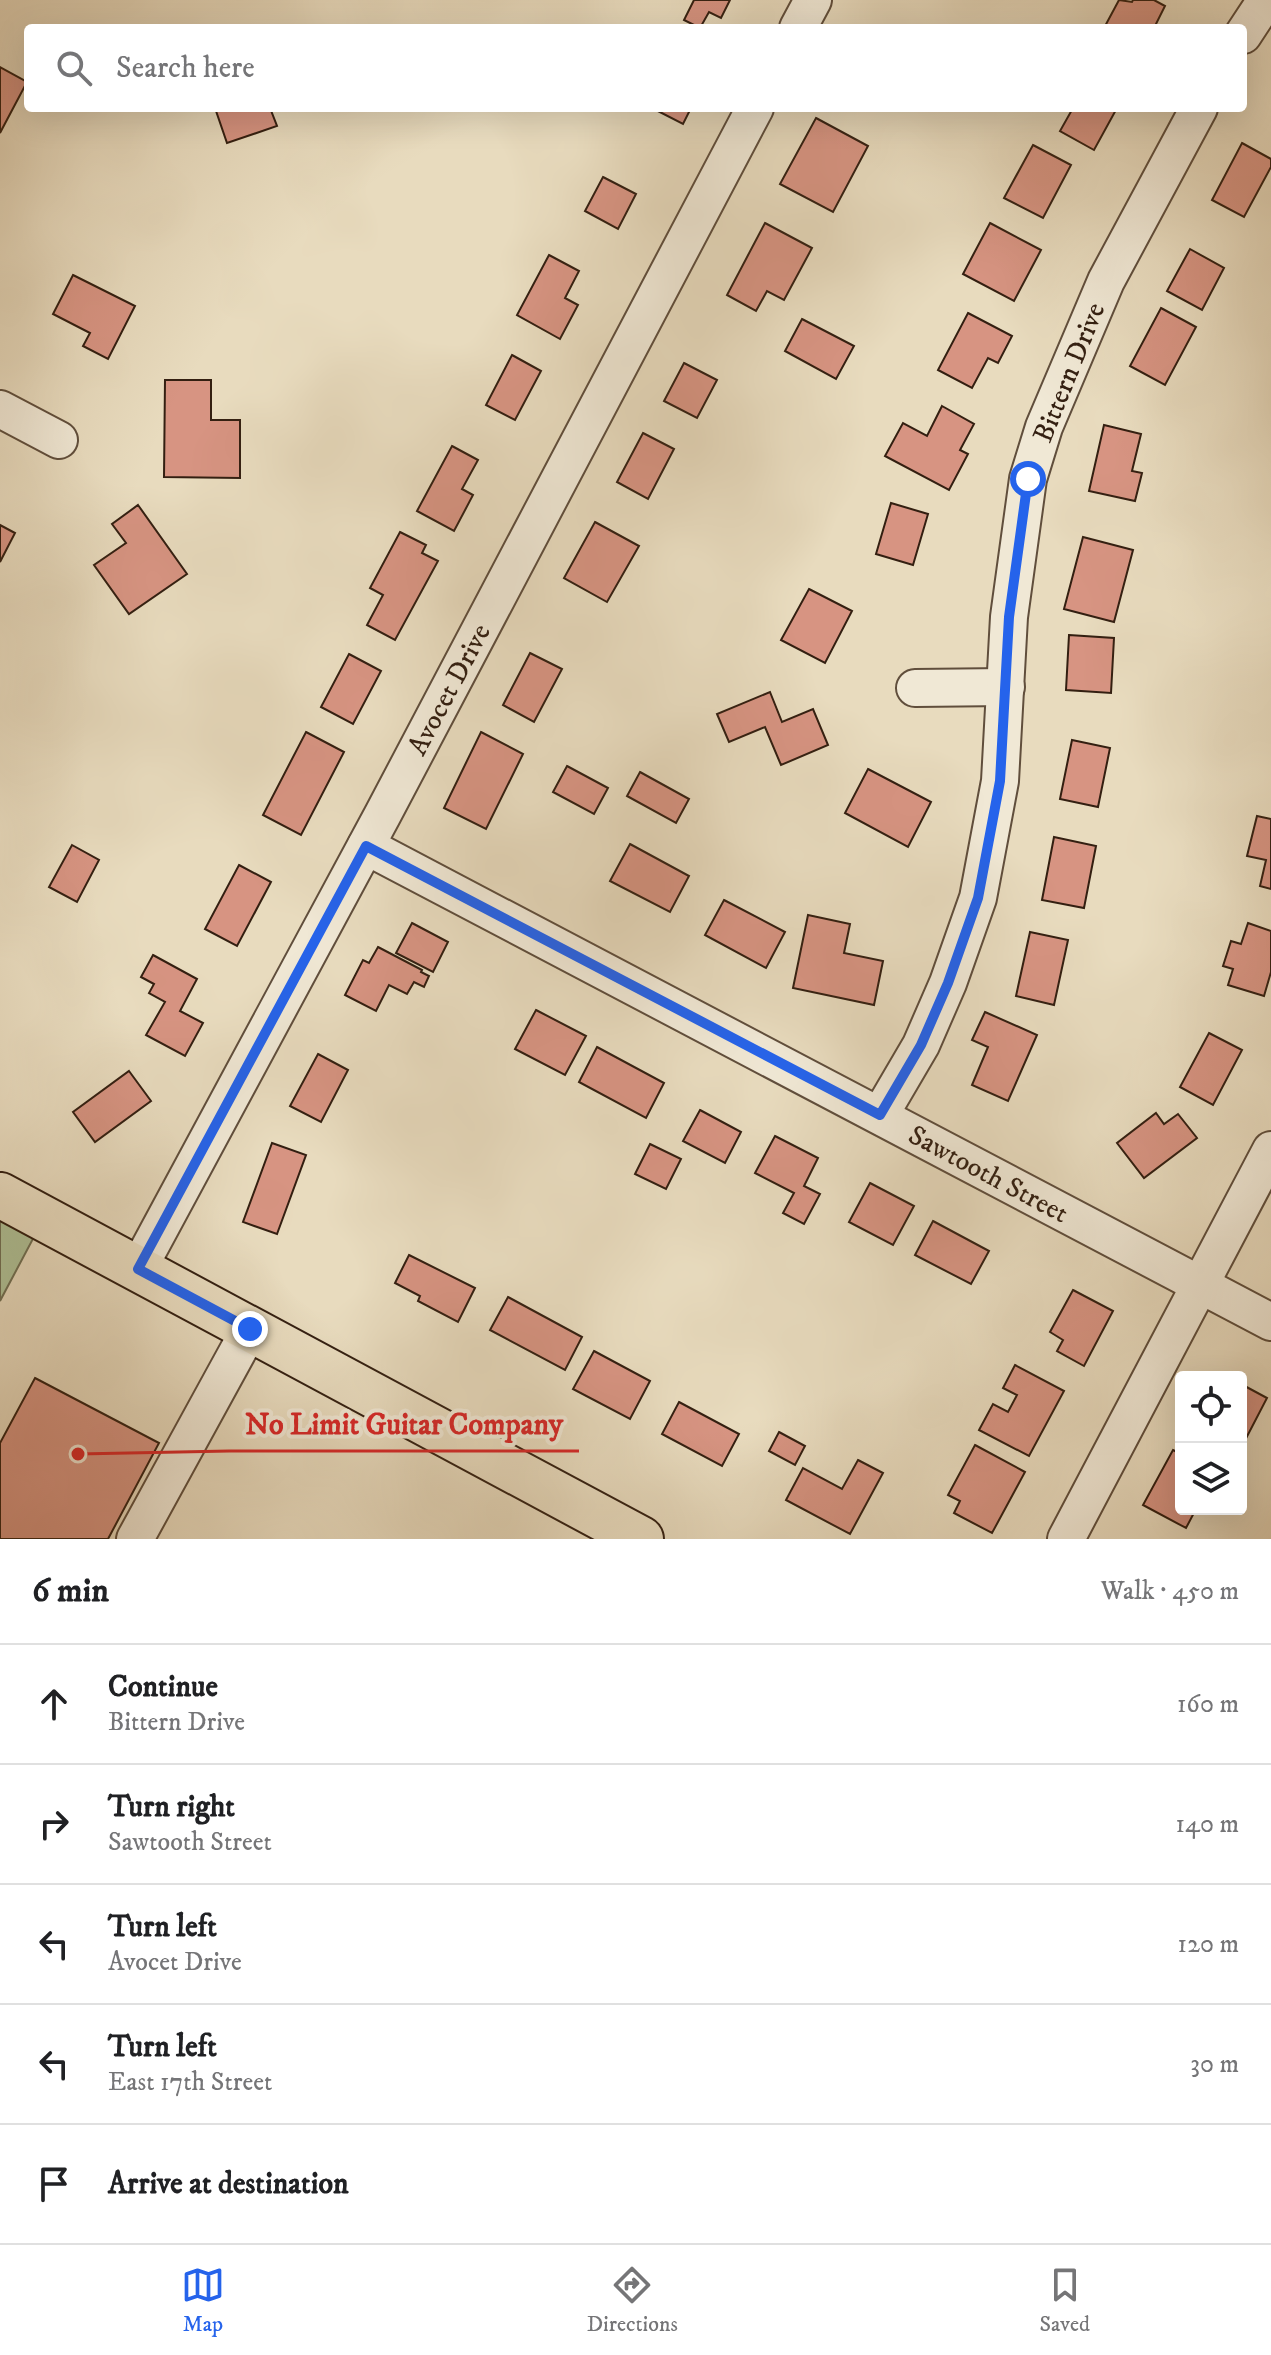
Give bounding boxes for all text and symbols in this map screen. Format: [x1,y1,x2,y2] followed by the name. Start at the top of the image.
[24,24,1247,112] search box
[52,46,96,90] icon: search
[116,50,255,87] text: Search here
[1026,298,1113,448] street label: Bittern Drive
[1010,461,1046,497] route start
[400,618,499,762] street label: Avocet Drive
[902,1117,1074,1231] street label: Sawtooth Street
[232,1311,268,1347] route end
[1175,1371,1247,1515] map controls
[1175,1371,1247,1443] button: locate
[229,1397,579,1451] callout: No Limit Guitar Company
[245,1407,564,1444] text: No Limit Guitar Company
[1175,1443,1247,1515] button: layers
[32,1570,109,1612] text: 6 min
[1101,1575,1239,1608] text: Walk · 450 m
[108,1669,218,1706] text: Continue
[32,1682,76,1726] icon: ahead
[1177,1688,1239,1721] text: 160 m
[108,1706,245,1739] text: Bittern Drive
[108,1789,235,1826] text: Turn right
[32,1802,76,1846] icon: right
[1175,1808,1239,1841] text: 140 m
[108,1826,272,1859] text: Sawtooth Street
[108,1909,217,1946] text: Turn left
[32,1922,76,1966] icon: left
[1178,1928,1239,1961] text: 120 m
[108,1946,242,1979] text: Avocet Drive
[108,2029,217,2066] text: Turn left
[32,2042,76,2086] icon: left
[1190,2048,1239,2081] text: 30 m
[108,2066,272,2099] text: East 17th Street
[32,2162,76,2206] icon: arrive
[108,2166,349,2203] text: Arrive at destination
[181,2263,225,2338] tab: Map
[587,2263,678,2338] tab: Directions
[1040,2263,1090,2338] tab: Saved

